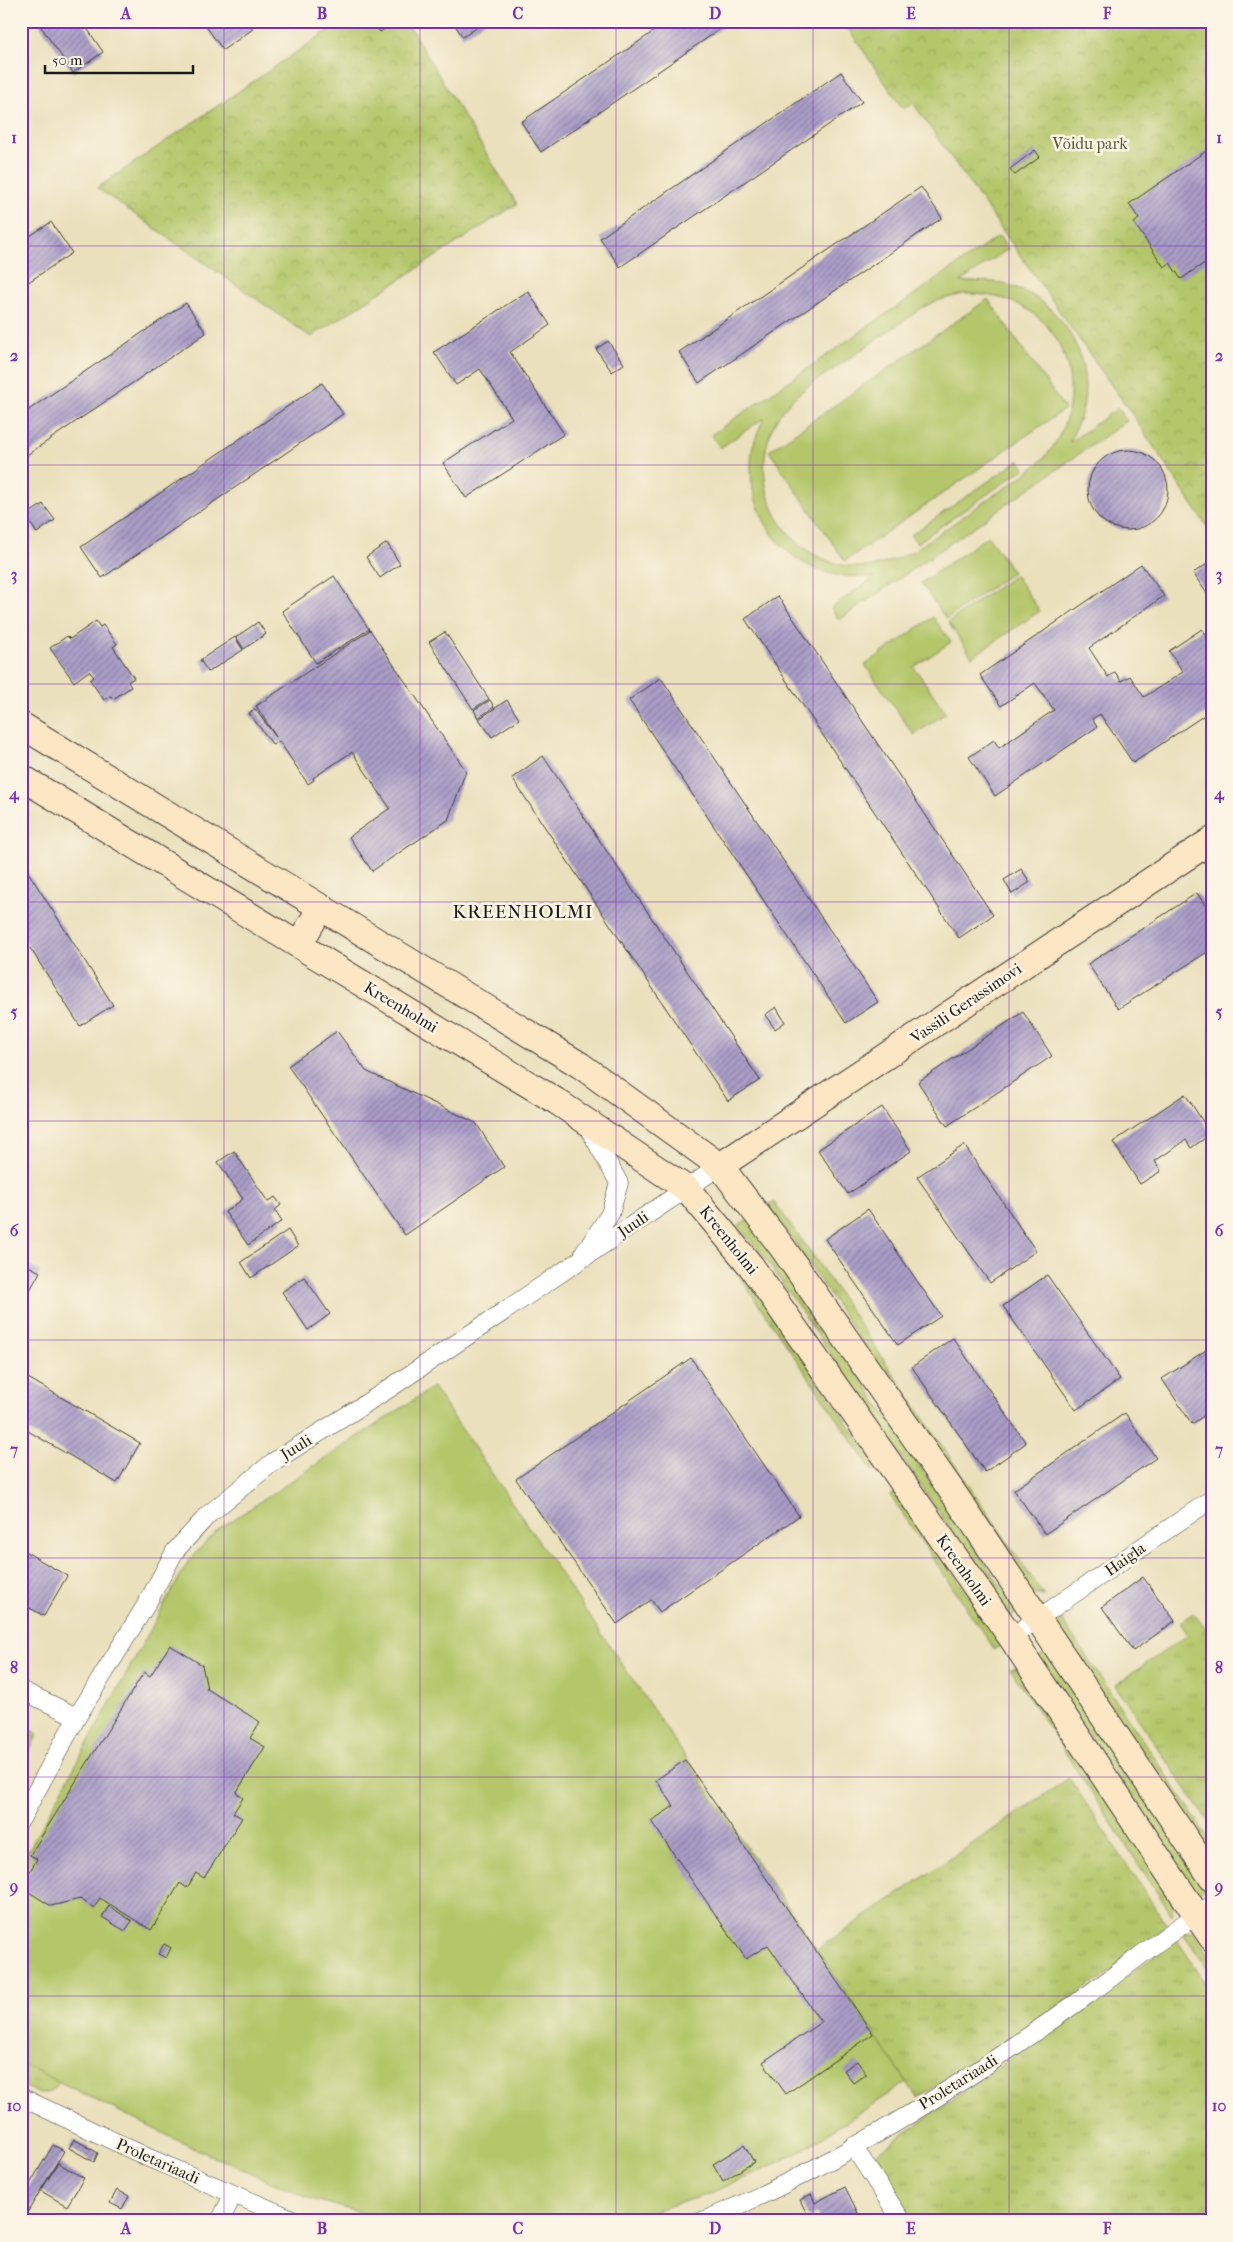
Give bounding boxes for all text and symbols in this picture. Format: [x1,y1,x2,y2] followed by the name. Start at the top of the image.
[120,4,132,23] text: A
[317,4,327,23] text: B
[513,4,524,23] text: C
[709,4,721,23] text: D
[906,4,916,23] text: E
[1102,4,1112,23] text: F
[45,42,192,74] scale bar
[52,51,83,69] text: 50 m
[11,128,17,147] text: 1
[1216,128,1222,147] text: 1
[1052,134,1128,153] park label: Võidu park
[10,346,18,365] text: 2
[1215,346,1223,365] text: 2
[11,565,17,585] text: 3
[1216,565,1222,585] text: 3
[8,784,20,804] text: 4
[1213,784,1225,804] text: 4
[452,901,594,923] district label: KREENHOLMI
[906,959,1025,1048] street label: Vassili Gerassimovi
[361,978,442,1037] street label: Kreenholmi
[11,1002,18,1021] text: 5
[1216,1002,1223,1021] text: 5
[696,1202,763,1278] street label: Kreenholmi
[612,1207,652,1242] street label: Juuli
[10,1221,19,1240] text: 6
[1215,1221,1224,1240] text: 6
[275,1430,315,1465] street label: Juuli
[9,1440,18,1459] text: 7
[1214,1440,1223,1459] text: 7
[932,1531,996,1610] street label: Kreenholmi
[1101,1538,1149,1580] street label: Haigla
[10,1658,18,1677] text: 8
[1215,1658,1223,1677] text: 8
[9,1877,18,1897] text: 9
[1214,1877,1223,1897] text: 9
[915,2050,1001,2114] street label: Proletariaadi
[7,2096,21,2115] text: 10
[1212,2096,1226,2115] text: 10
[113,2134,203,2188] street label: Proletariaadi
[120,2219,132,2238] text: A
[317,2219,327,2238] text: B
[513,2219,524,2238] text: C
[709,2219,721,2238] text: D
[906,2219,916,2238] text: E
[1102,2219,1112,2238] text: F

